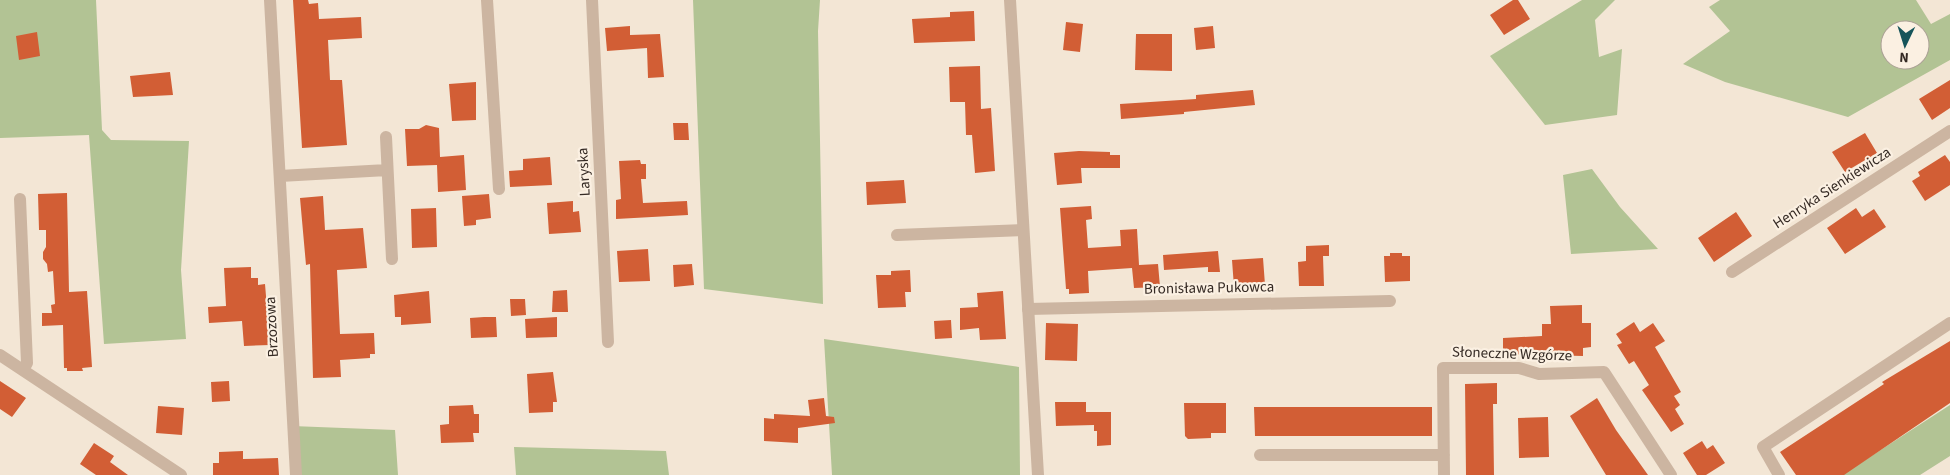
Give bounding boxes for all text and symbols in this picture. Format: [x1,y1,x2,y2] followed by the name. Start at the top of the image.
[1880,20,1930,70] north arrow
[1899,47,1910,67] text: N
[1769,142,1895,234] street label: Henryka Sienkiewicza
[572,147,596,197] street label: Laryska
[1144,276,1274,300] street label: Bronisława Pukowca
[260,296,284,358] street label: Brzozowa
[1451,341,1573,367] street label: Słoneczne Wzgórze

